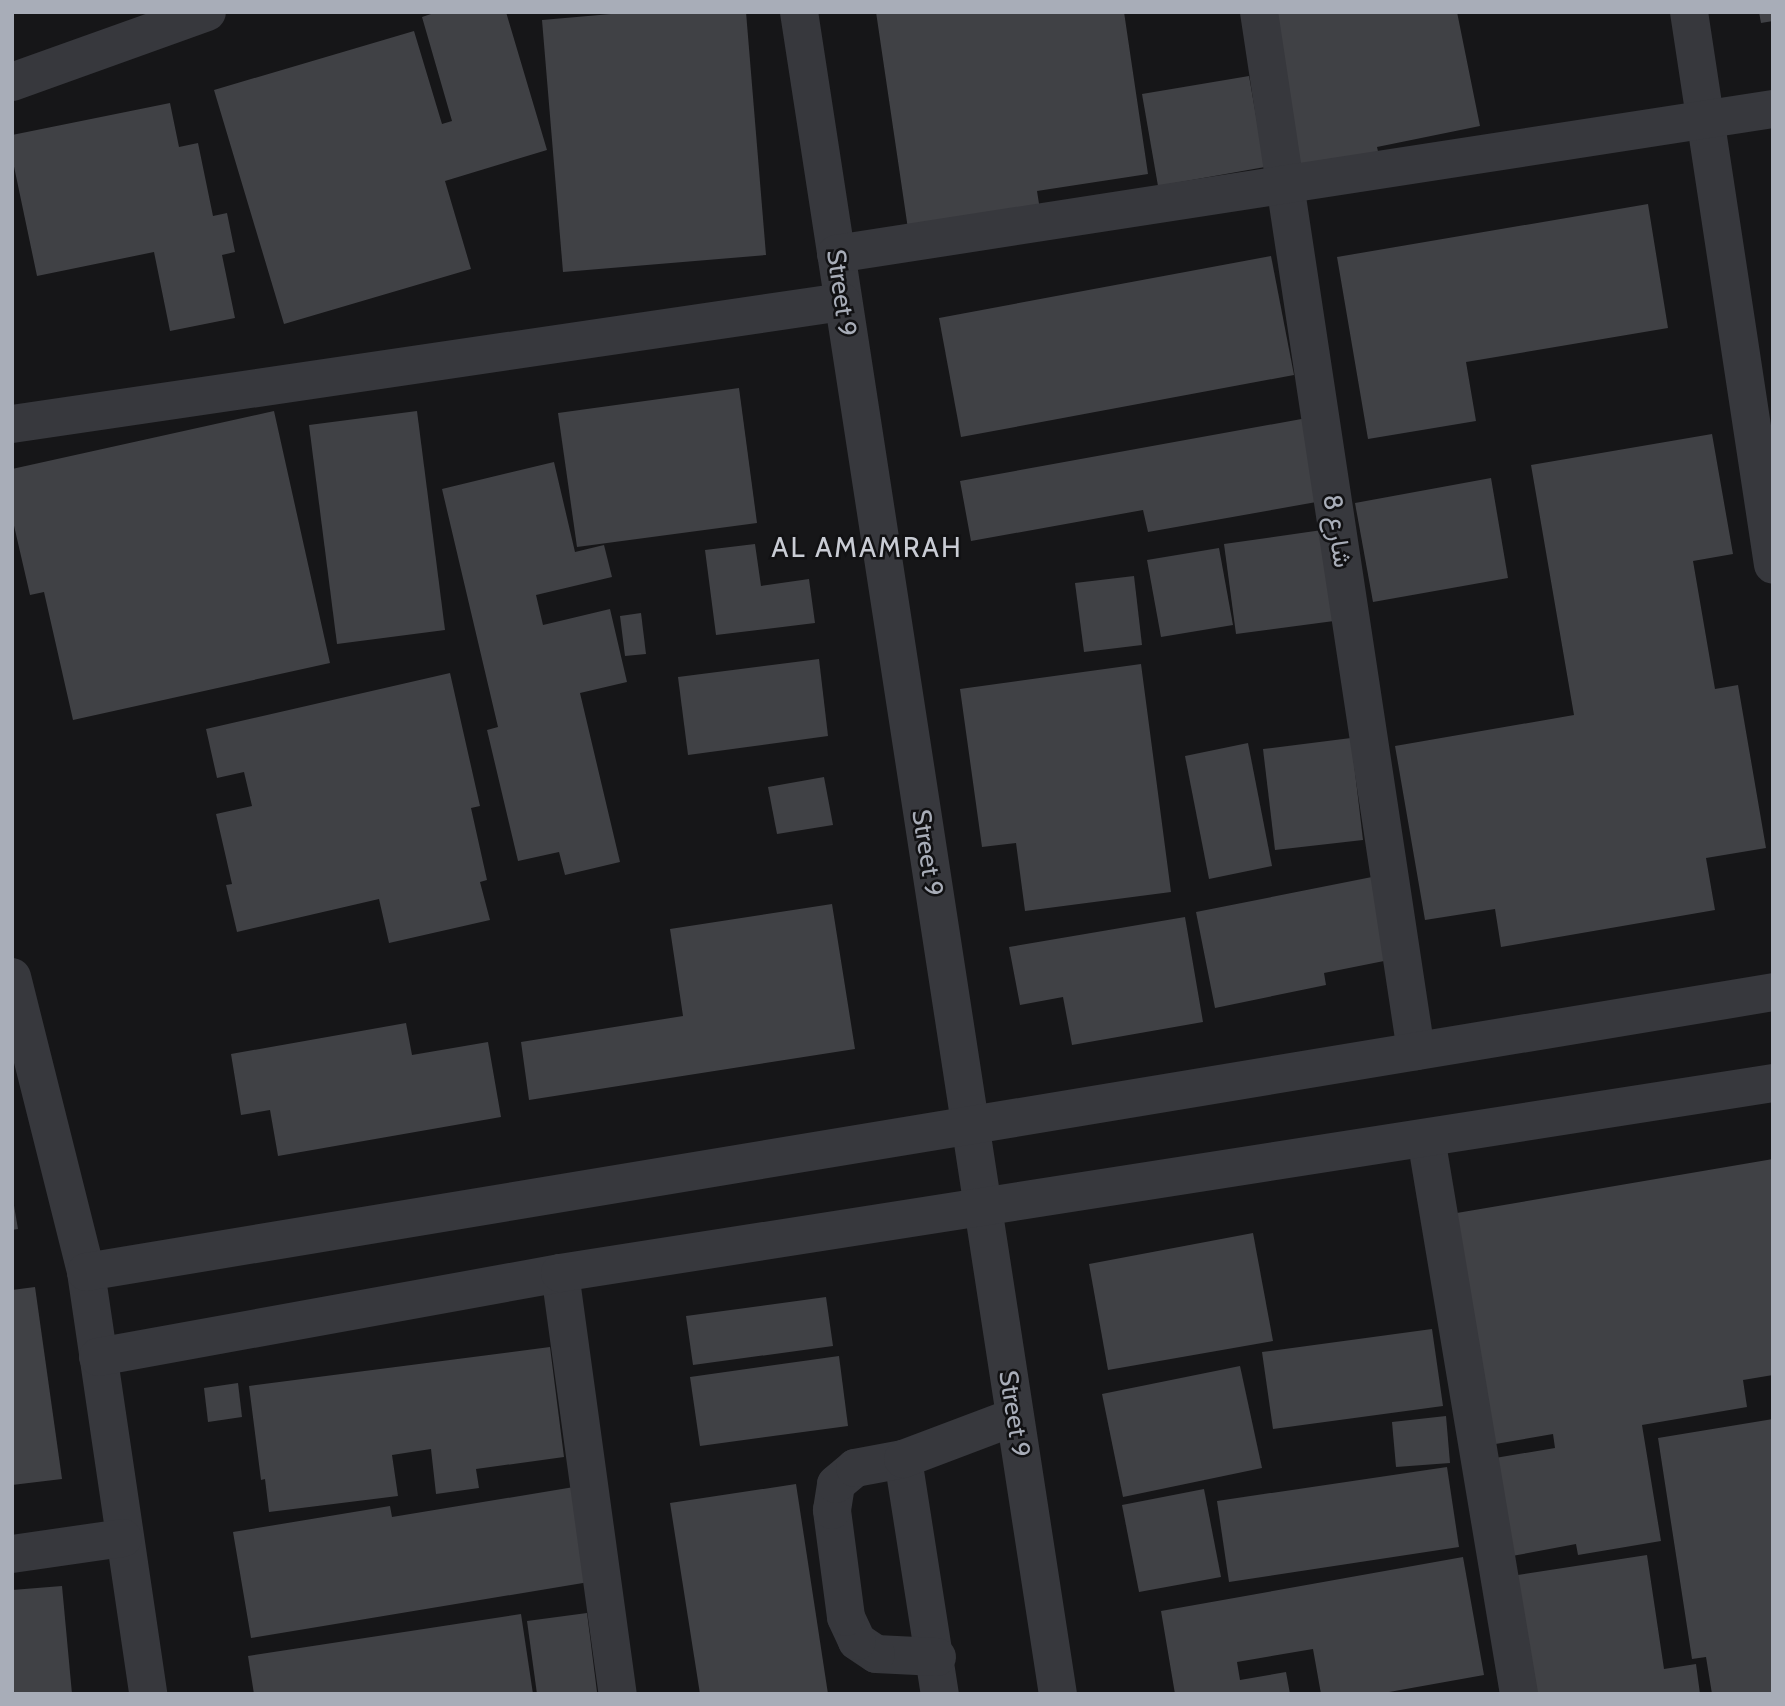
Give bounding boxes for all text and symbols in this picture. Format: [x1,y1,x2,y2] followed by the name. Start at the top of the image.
[819,248,863,338] street label: Street 9
[1316,492,1358,570] street label: شارع 8
[773,530,961,564] district label: AL AMAMRAH
[905,807,949,899] street label: Street 9
[992,1368,1036,1460] street label: Street 9

